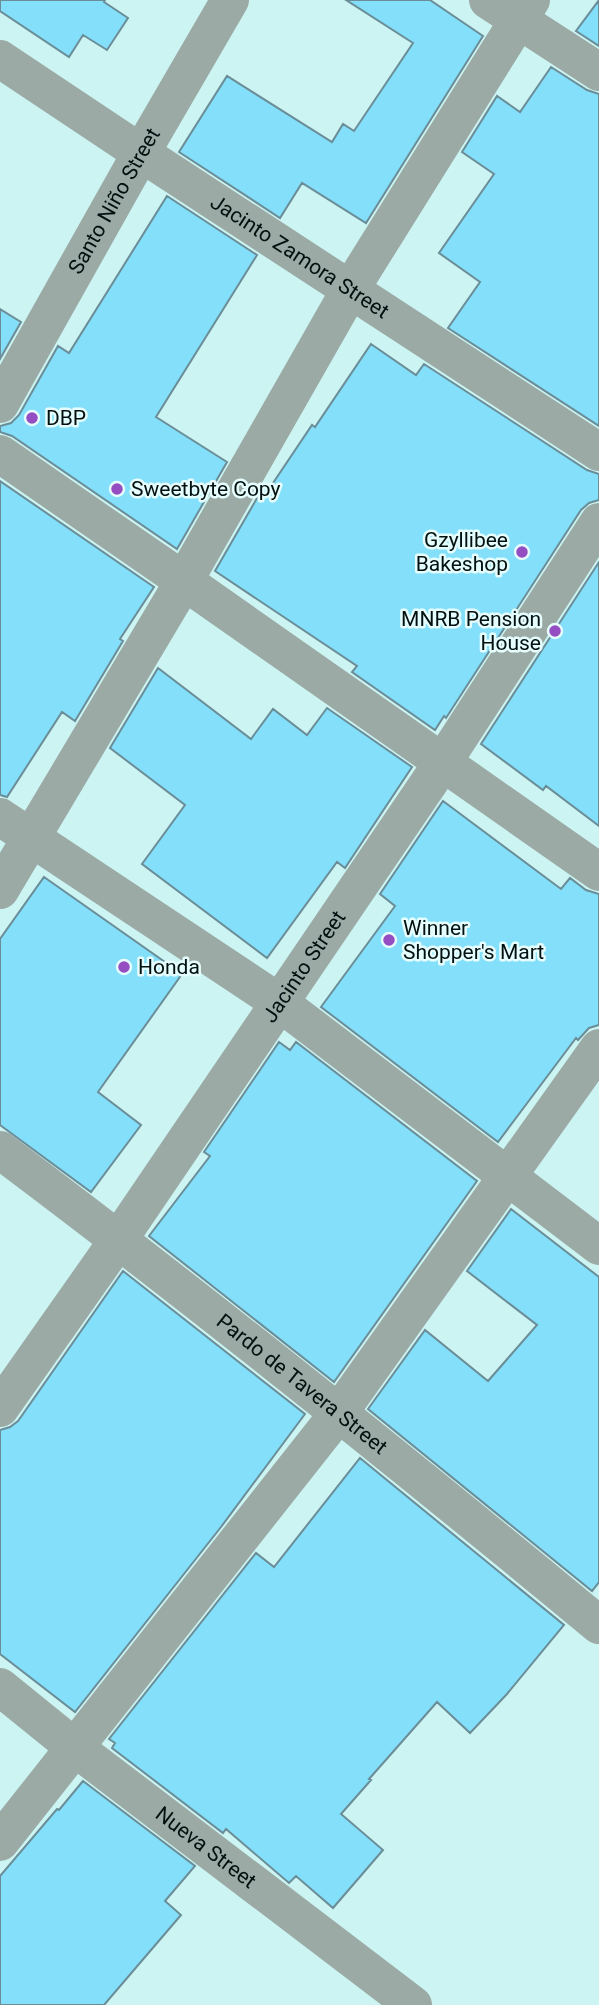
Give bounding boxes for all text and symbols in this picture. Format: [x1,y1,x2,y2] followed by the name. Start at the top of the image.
[64,124,165,278] street label: Santo Niño Street
[206,190,393,324] street label: Jacinto Zamora Street
[46,406,86,430] place label: DBP
[24,410,40,426] marker: DBP
[131,477,281,501] place label: Sweetbyte Copy
[109,481,125,497] marker: Sweetbyte Copy
[416,528,508,576] place label: Gzyllibee Bakeshop
[514,544,530,560] marker: Gzyllibee Bakeshop
[401,607,541,655] place label: MNRB Pension House
[547,623,563,639] marker: MNRB Pension House
[258,906,351,1027] street label: Jacinto Street
[403,916,544,964] place label: Winner Shopper's Mart
[381,932,397,948] marker: Winner Shopper's Mart
[138,955,200,979] place label: Honda
[116,959,132,975] marker: Honda
[212,1309,392,1459] street label: Pardo de Tavera Street
[151,1802,261,1893] street label: Nueva Street

